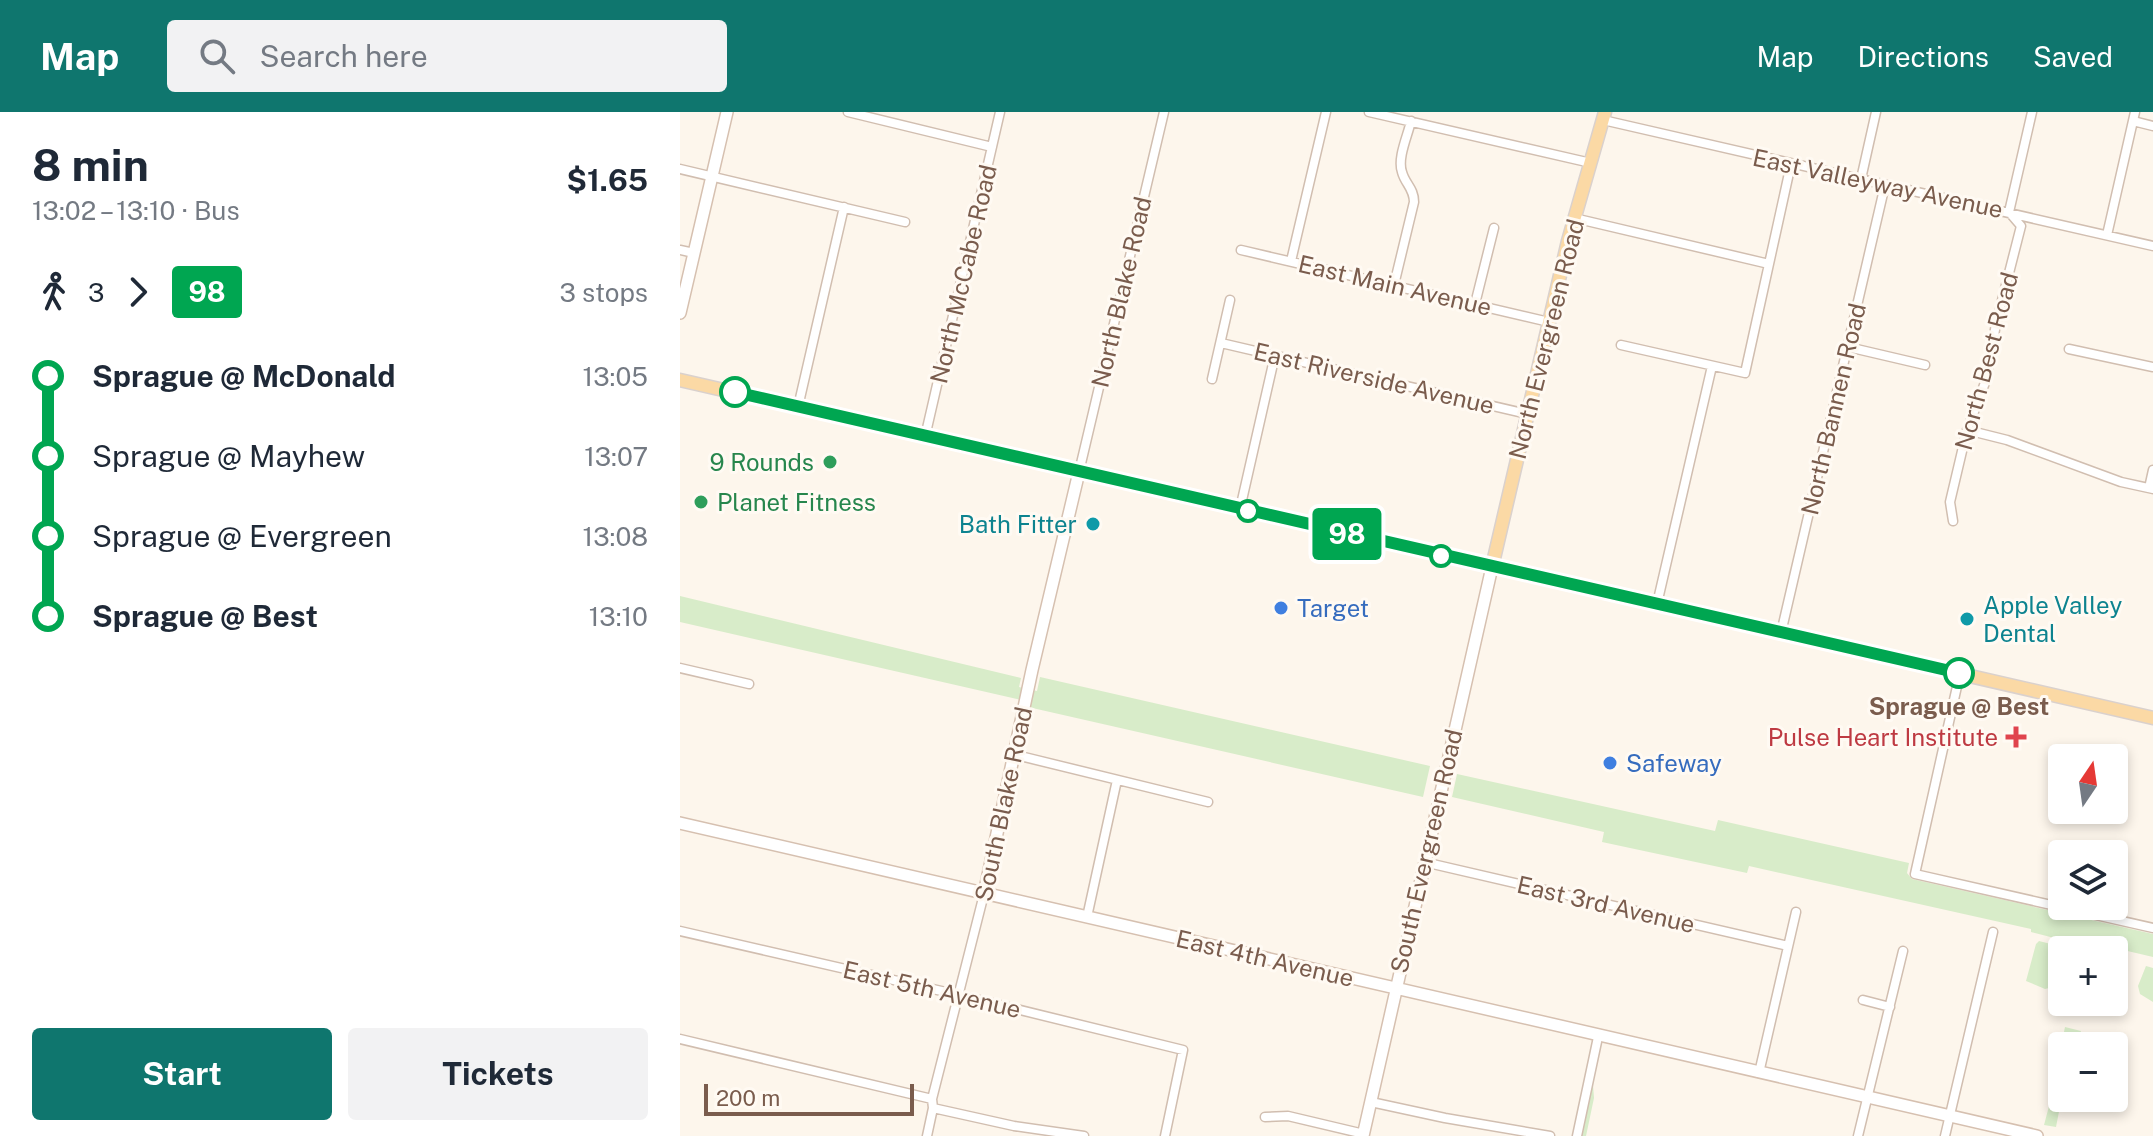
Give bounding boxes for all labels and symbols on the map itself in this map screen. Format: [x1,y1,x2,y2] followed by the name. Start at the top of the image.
[1750,143,2006,223] street label: East Valleyway Avenue
[924,162,1002,386] street label: North McCabe Road
[1085,194,1157,390] street label: North Blake Road
[1503,216,1589,462] street label: North Evergreen Road
[1296,249,1494,321] street label: East Main Avenue
[1949,269,2023,453] street label: North Best Road
[1795,300,1871,518] street label: North Bannen Road
[1251,337,1497,419] street label: East Riverside Avenue
[720,377,750,407] unlabelled marker
[709,448,814,476] place label: 9 Rounds
[821,453,839,471] marker: 9 Rounds
[717,488,876,516] place label: Planet Fitness
[692,493,710,511] marker: Planet Fitness
[1237,500,1259,522] unlabelled marker
[1311,508,1383,560] line badge: 98
[959,510,1077,538] place label: Bath Fitter
[1084,515,1102,533] marker: Bath Fitter
[1430,545,1452,567] unlabelled marker
[1983,591,2122,647] place label: Apple Valley Dental
[1297,594,1369,622] place label: Target
[1272,599,1290,617] marker: Target
[1958,610,1976,628] marker: Apple Valley Dental
[1944,658,1974,688] marker: Sprague @ Best
[1869,692,2049,720] place label: Sprague @ Best
[969,704,1037,904] street label: South Blake Road
[1768,723,1998,751] place label: Pulse Heart Institute
[1384,726,1468,976] street label: South Evergreen Road
[2005,726,2027,748] marker: Pulse Heart Institute
[2048,744,2128,824] north arrow
[1626,749,1722,777] place label: Safeway
[1601,754,1619,772] marker: Safeway
[1514,870,1698,938] street label: East 3rd Avenue
[1173,924,1357,992] street label: East 4th Avenue
[840,955,1024,1023] street label: East 5th Avenue
[704,1080,914,1116] scale bar

